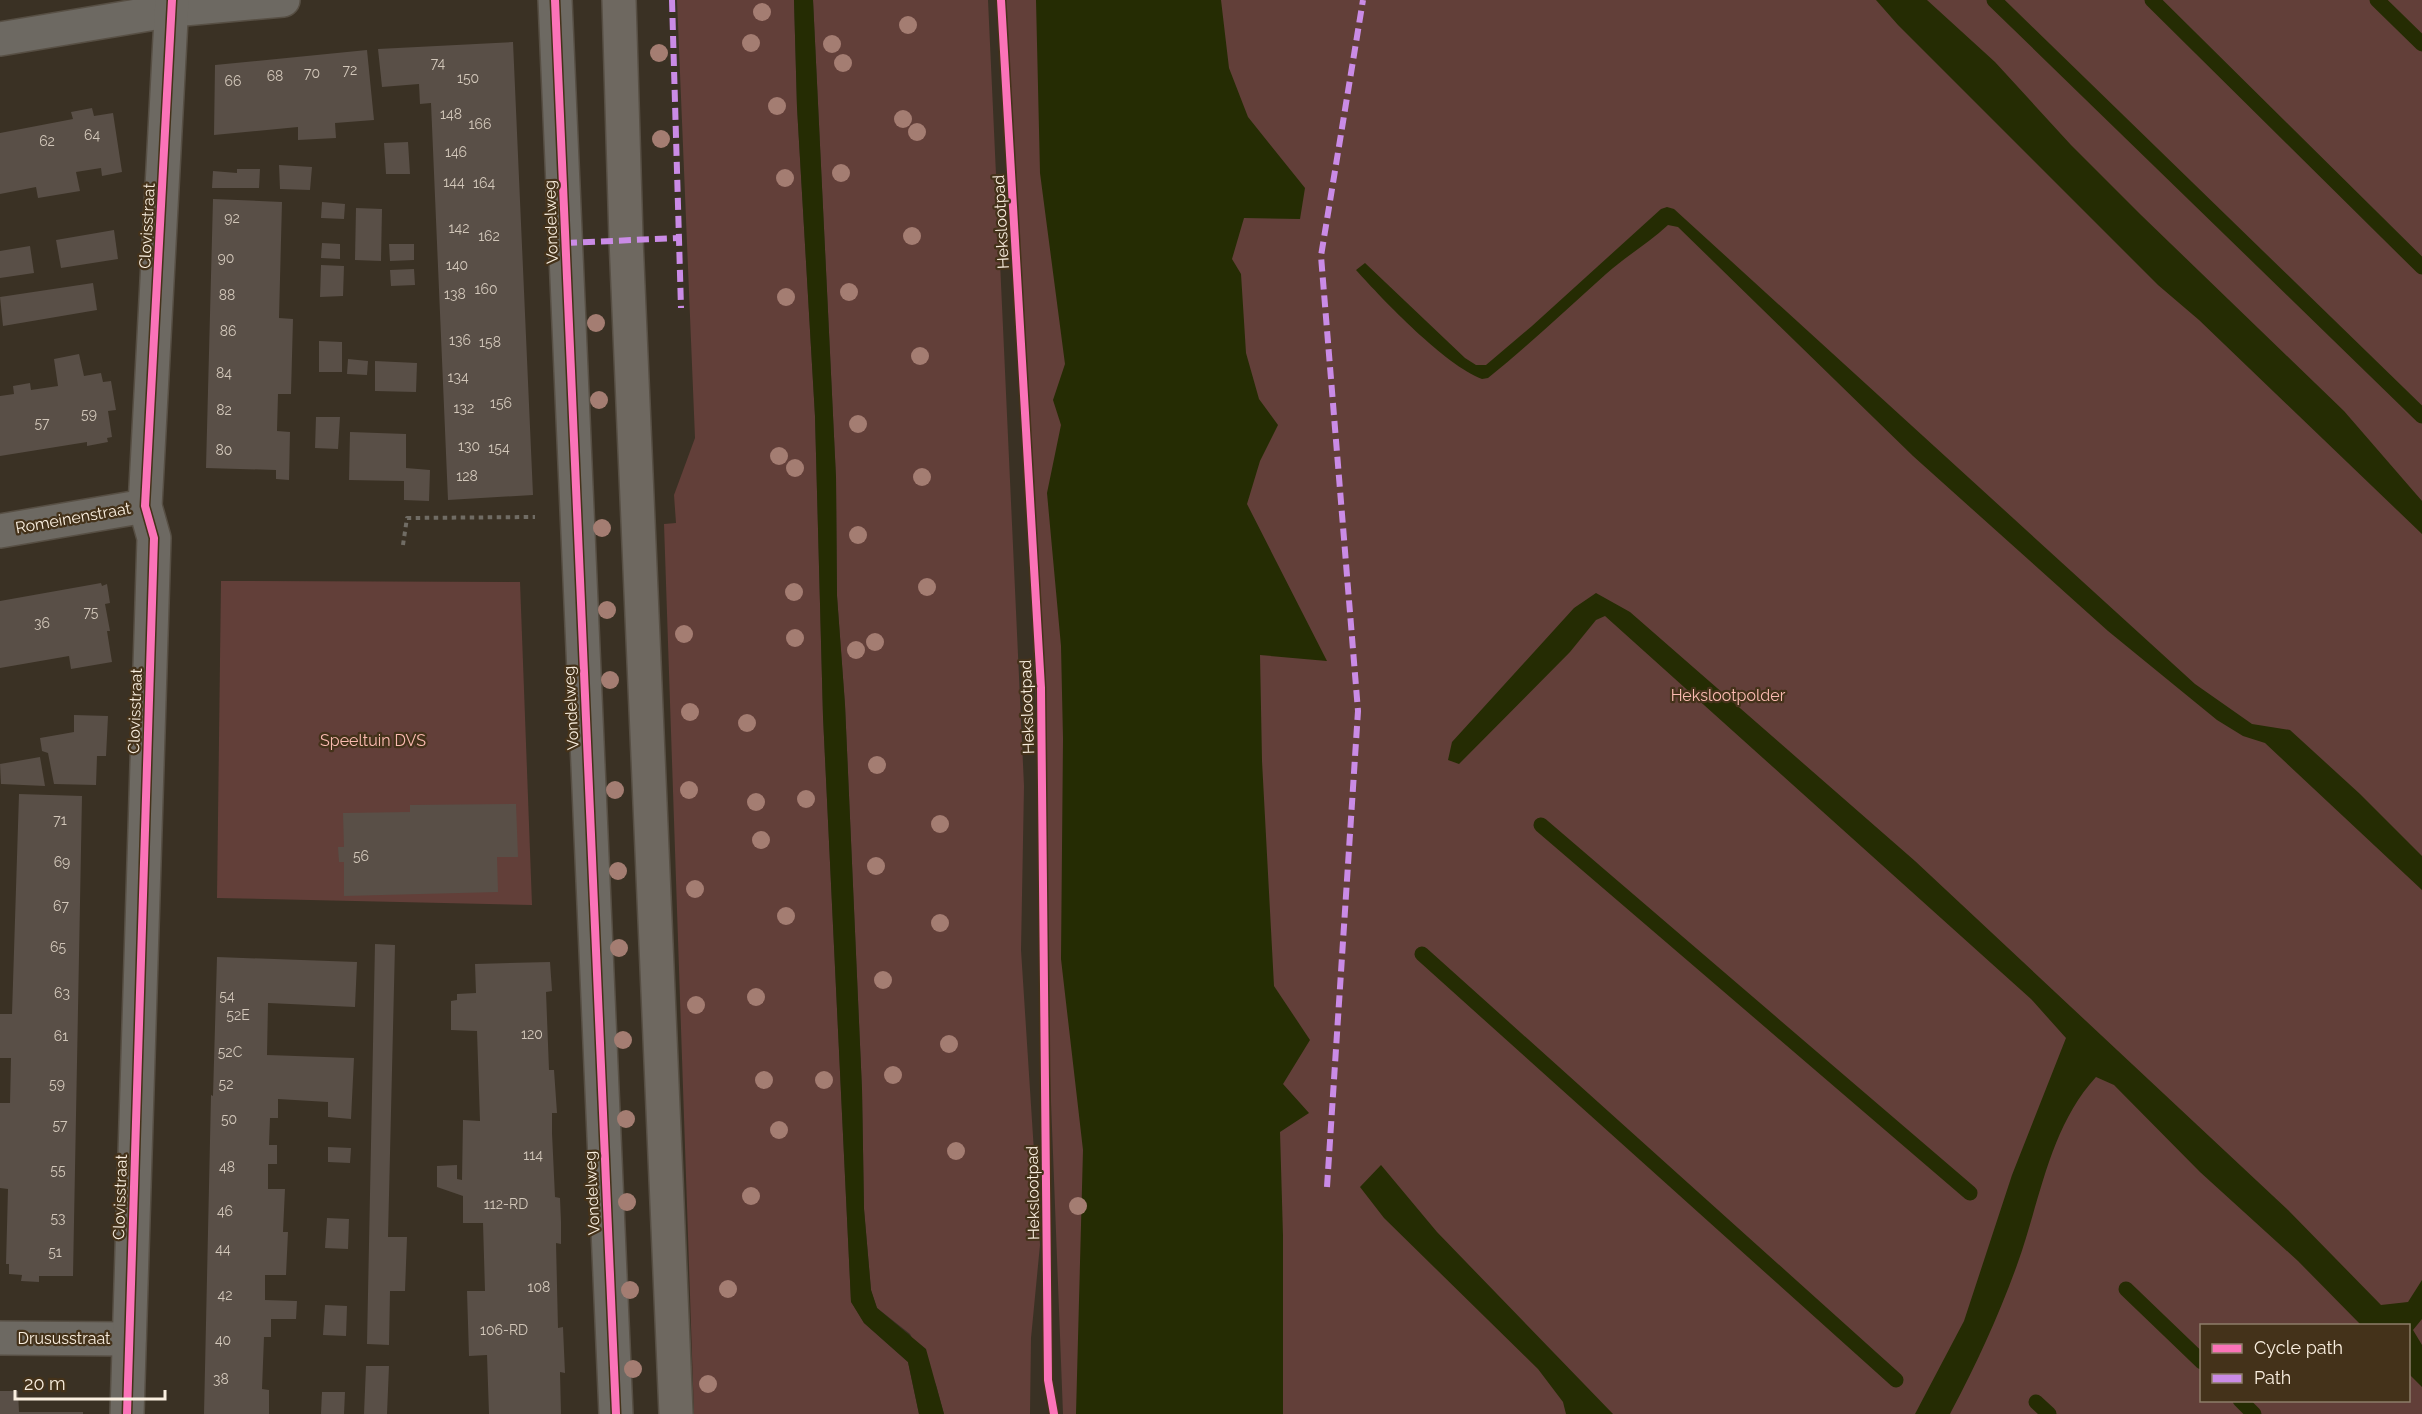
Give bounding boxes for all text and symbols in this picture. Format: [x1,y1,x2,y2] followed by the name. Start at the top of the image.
[431,55,446,71] house number: 74
[343,62,357,78] house number: 72
[304,65,320,81] house number: 70
[267,68,283,84] house number: 68
[457,70,479,86] house number: 150
[225,73,241,89] house number: 66
[440,106,462,122] house number: 148
[469,116,491,132] house number: 166
[84,127,100,143] house number: 64
[39,133,55,149] house number: 62
[445,144,467,160] house number: 146
[443,174,465,190] house number: 144
[989,174,1013,270] street label: Hekslootpad
[473,175,495,191] house number: 164
[540,180,562,264] street label: Vondelweg
[135,182,159,269] street label: Clovisstraat
[224,210,240,226] house number: 92
[449,220,469,236] house number: 142
[478,228,500,244] house number: 162
[218,250,234,266] house number: 90
[446,257,468,273] house number: 140
[474,281,498,297] house number: 160
[444,286,466,302] house number: 138
[219,287,235,303] house number: 88
[220,323,236,339] house number: 86
[449,332,471,348] house number: 136
[479,334,501,350] house number: 158
[216,365,232,381] house number: 84
[447,369,469,385] house number: 134
[490,395,512,411] house number: 156
[454,400,474,416] house number: 132
[216,402,232,418] house number: 82
[81,406,97,422] house number: 59
[34,415,50,431] house number: 57
[458,438,480,454] house number: 130
[488,440,510,456] house number: 154
[216,442,232,458] house number: 80
[456,468,478,484] house number: 128
[14,498,133,537] street label: Romeinenstraat
[84,604,99,620] house number: 75
[34,615,50,631] house number: 36
[1016,659,1038,755] street label: Hekslootpad
[559,666,583,750] street label: Vondelweg
[124,667,146,754] street label: Clovisstraat
[1671,686,1786,705] park label: Hekslootpolder
[320,731,426,750] park label: Speeltuin DVS
[53,812,67,828] house number: 71
[353,848,369,864] house number: 56
[54,854,70,870] house number: 69
[53,898,69,914] house number: 67
[50,939,66,955] house number: 65
[54,985,70,1001] house number: 63
[219,988,235,1004] house number: 54
[226,1007,250,1023] house number: 52E
[521,1026,543,1042] house number: 120
[54,1028,68,1044] house number: 61
[218,1044,243,1060] house number: 52C
[49,1076,65,1092] house number: 59
[219,1076,233,1092] house number: 52
[221,1111,237,1127] house number: 50
[52,1117,68,1133] house number: 57
[1023,1146,1043,1240] street label: Hekslootpad
[523,1147,543,1163] house number: 114
[580,1151,604,1235] street label: Vondelweg
[109,1153,131,1240] street label: Clovisstraat
[219,1159,235,1175] house number: 48
[50,1162,66,1178] house number: 55
[484,1196,528,1212] house number: 112-RD
[217,1203,233,1219] house number: 46
[50,1210,66,1226] house number: 53
[215,1241,231,1257] house number: 44
[48,1244,62,1260] house number: 51
[528,1279,550,1295] house number: 108
[218,1287,232,1303] house number: 42
[480,1322,528,1338] house number: 106-RD
[2200,1324,2410,1402] legend
[18,1329,111,1348] street label: Drususstraat
[215,1332,231,1348] house number: 40
[2254,1337,2343,1358] text: Cycle path
[15,1363,165,1401] scale bar
[2254,1367,2291,1388] text: Path
[213,1371,229,1387] house number: 38
[24,1373,66,1394] text: 20 m

